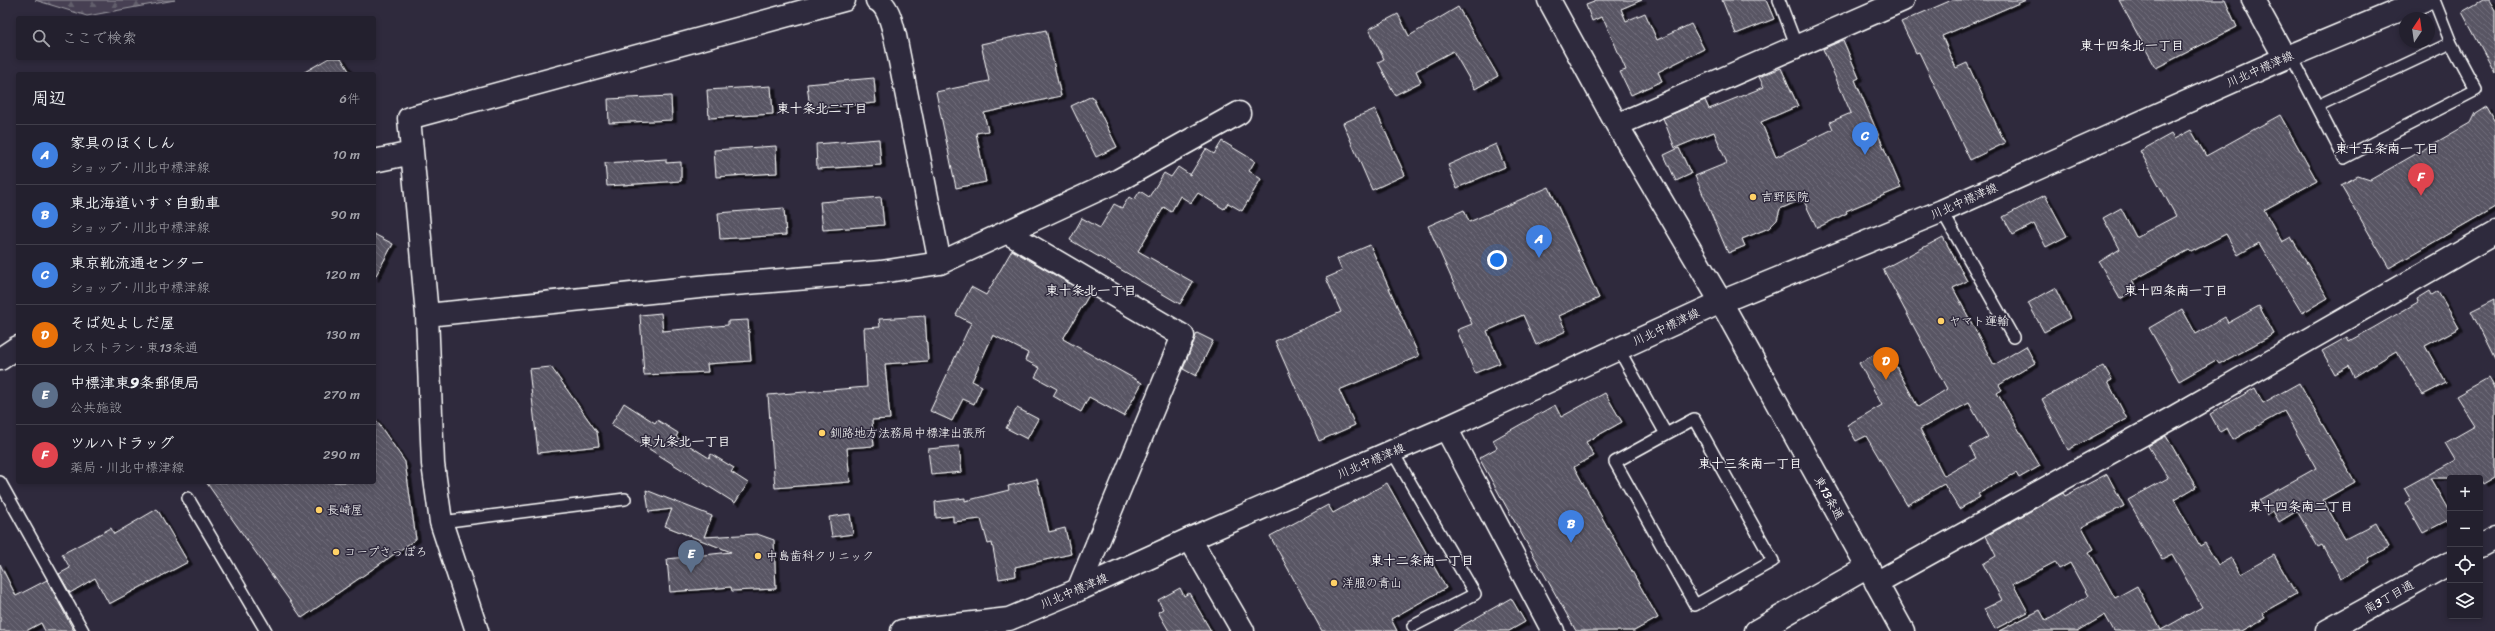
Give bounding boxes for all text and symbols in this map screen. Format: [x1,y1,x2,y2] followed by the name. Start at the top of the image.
[2399,12,2435,48] north arrow
[16,16,376,60] search box
[62,25,137,51] text: ここで検索
[30,27,52,49] icon: search
[2080,34,2184,57] district label: 東十四条北一丁目
[2223,44,2297,94] street label: 川北中標津線
[32,83,66,113] text: 周辺
[340,87,360,110] text: 6件
[776,97,868,120] district label: 東十条北二丁目
[1852,122,1878,155] pin: C
[70,130,175,156] text: 家具のほくしん
[2335,137,2439,160] district label: 東十五条南一丁目
[41,143,49,166] text: A
[333,143,360,166] text: 10 m
[70,156,210,179] text: ショップ · 川北中標津線
[2408,163,2434,196] pin: F
[1927,176,2001,226] street label: 川北中標津線
[1761,186,1809,208] place label: 吉野医院
[70,190,220,216] text: 東北海道いすゞ自動車
[1748,192,1758,202] marker: 吉野医院
[41,203,49,226] text: B
[330,203,360,226] text: 90 m
[70,216,210,239] text: ショップ · 川北中標津線
[1526,225,1552,258] pin: A
[70,250,205,276] text: 東京靴流通センター
[1487,250,1507,270] your location
[41,263,49,286] text: C
[325,263,360,286] text: 120 m
[70,276,210,299] text: ショップ · 川北中標津線
[1045,279,1137,302] district label: 東十条北一丁目
[2124,279,2228,302] district label: 東十四条南一丁目
[1629,302,1703,352] street label: 川北中標津線
[70,310,175,336] text: そば処よしだ屋
[1949,310,2009,332] place label: ヤマト運輸
[1936,316,1946,326] marker: ヤマト運輸
[41,323,49,346] text: D
[326,323,360,346] text: 130 m
[70,336,198,359] text: レストラン · 東13条通
[1873,347,1899,380] pin: D
[70,370,199,396] text: 中標津東9条郵便局
[41,383,49,406] text: E
[323,383,360,406] text: 270 m
[70,396,122,419] text: 公共施設
[830,422,986,444] place label: 釧路地方法務局中標津出張所
[817,428,827,438] marker: 釧路地方法務局中標津出張所
[70,430,174,456] text: ツルハドラッグ
[639,430,731,453] district label: 東九条北一丁目
[1334,437,1408,485] street label: 川北中標津線
[41,443,49,466] text: F
[323,443,360,466] text: 290 m
[1698,452,1802,475] district label: 東十三条南一丁目
[70,456,184,479] text: 薬局 · 川北中標津線
[1808,472,1850,524] street label: 東13条通
[2447,475,2483,619] map controls
[2447,475,2483,511] button: +
[2249,495,2353,518] district label: 東十四条南二丁目
[327,499,363,521] place label: 長崎屋
[314,505,324,515] marker: 長崎屋
[1558,510,1584,543] pin: B
[2447,511,2483,547] button: −
[678,540,704,573] pin: E
[344,541,428,563] place label: コープさっぽろ
[766,545,874,567] place label: 中島歯科クリニック
[331,547,341,557] marker: コープさっぽろ
[2447,547,2483,583] button: locate
[1370,549,1474,572] district label: 東十二条南一丁目
[753,551,763,561] marker: 中島歯科クリニック
[1037,567,1111,615] street label: 川北中標津線
[1342,572,1402,594] place label: 洋服の青山
[2360,574,2418,620] street label: 南3丁目通
[1329,578,1339,588] marker: 洋服の青山
[2447,583,2483,619] button: layers

